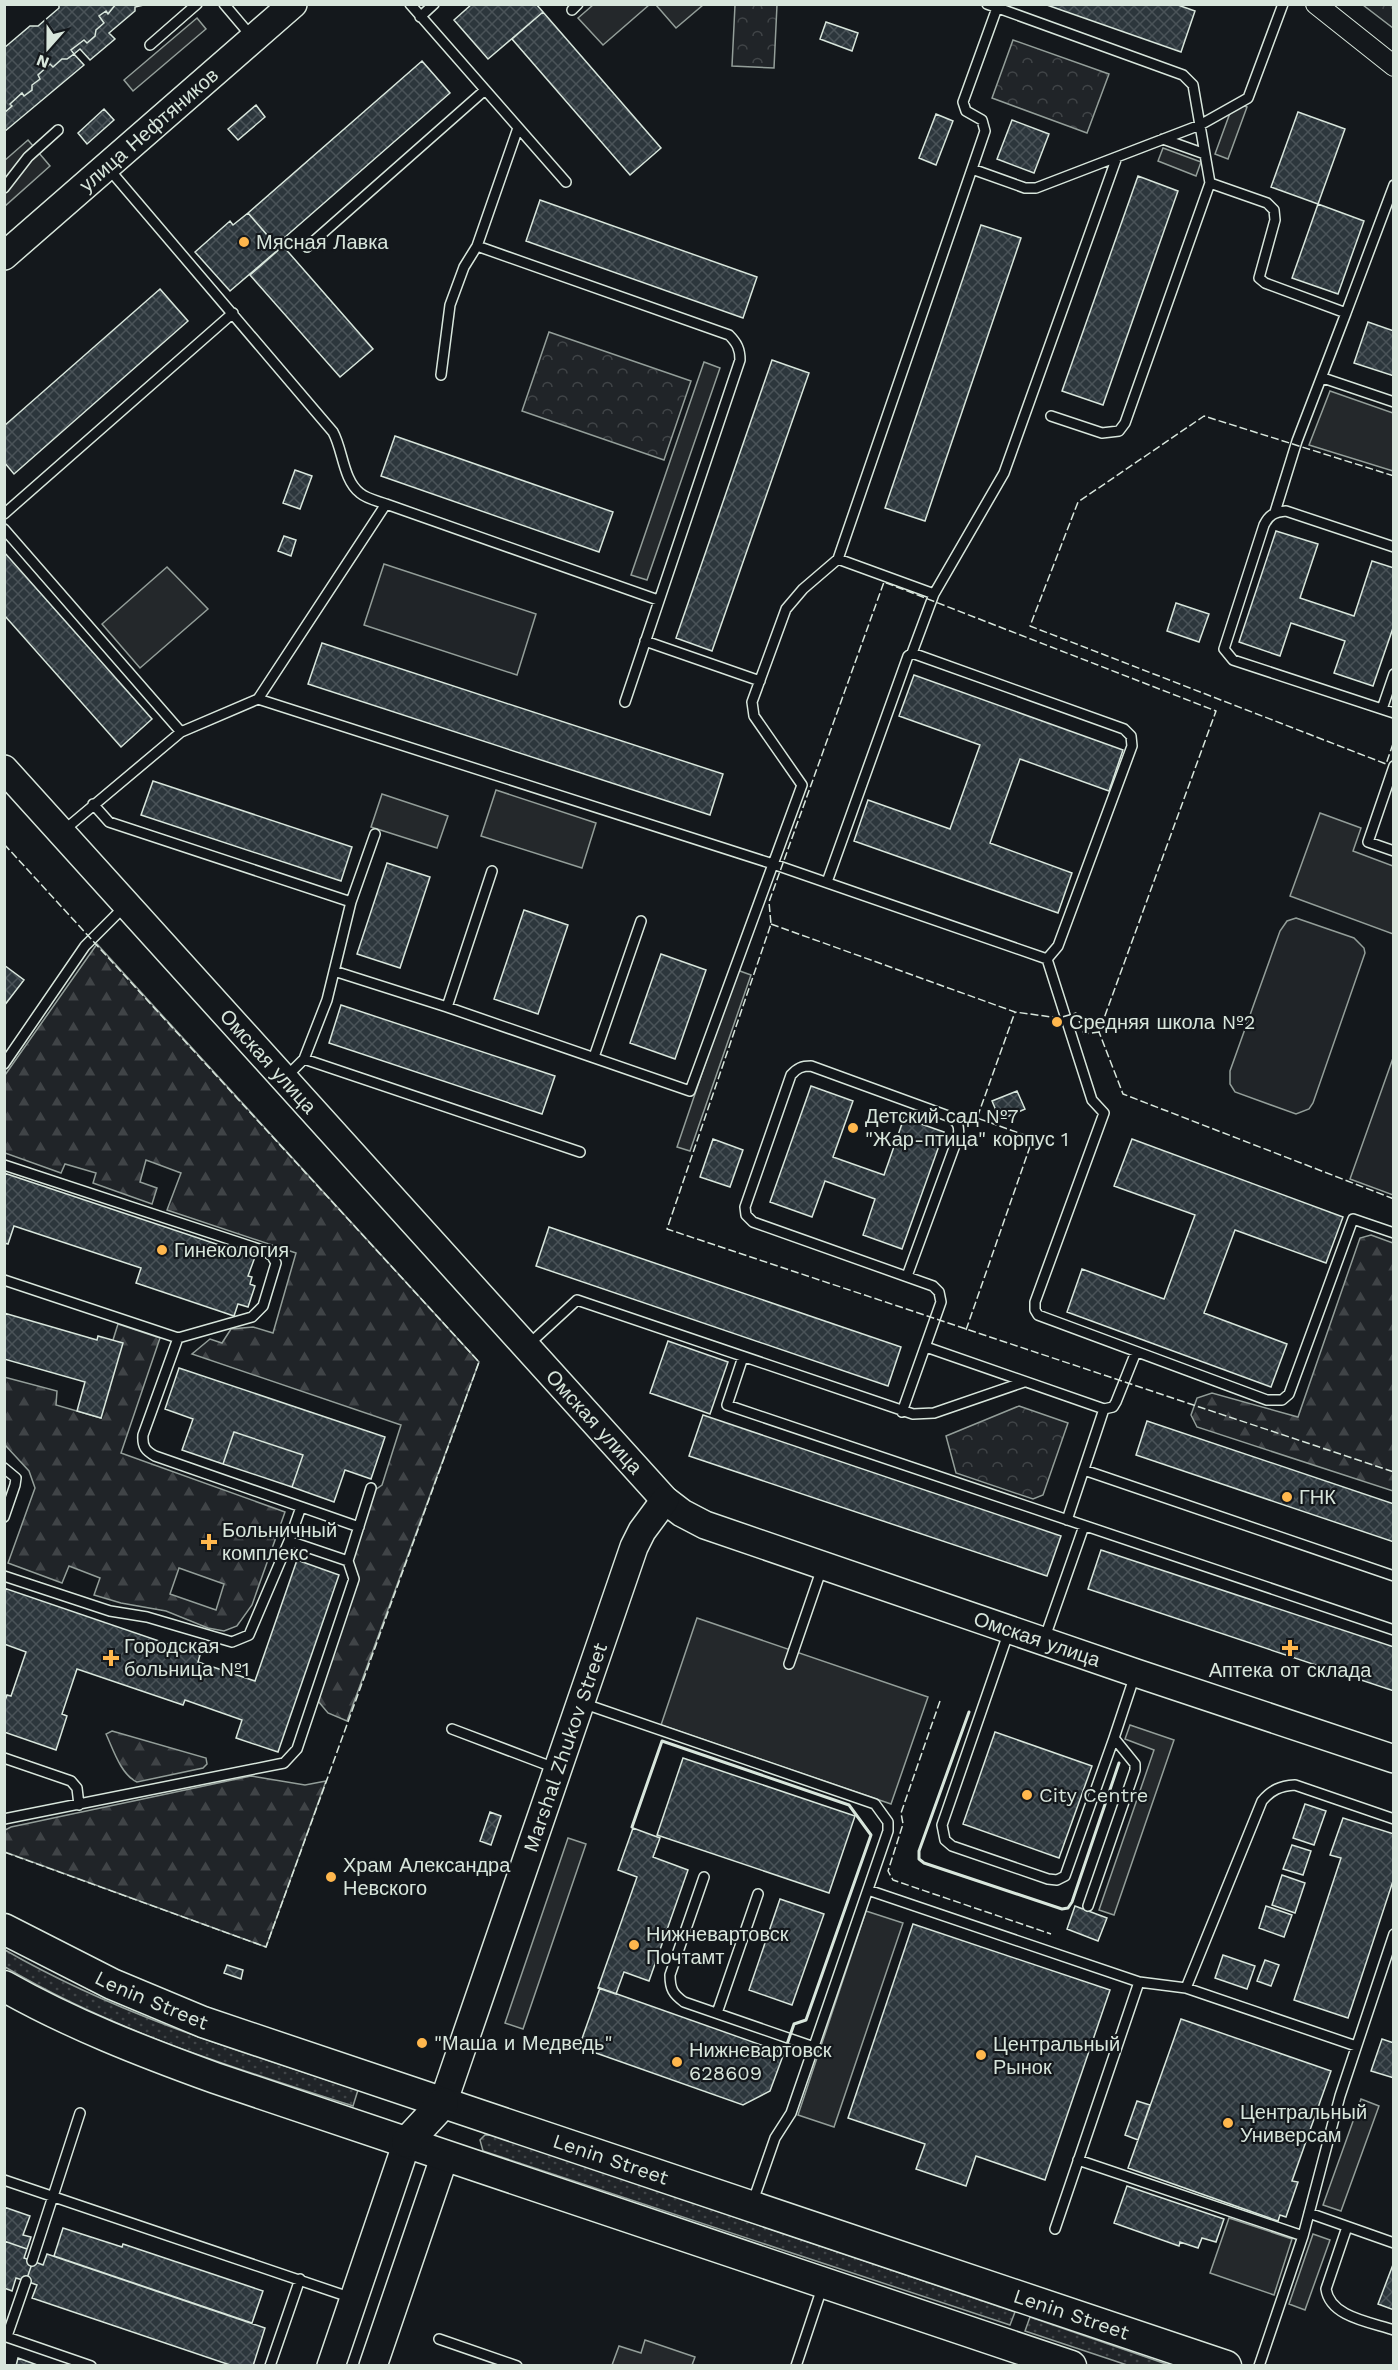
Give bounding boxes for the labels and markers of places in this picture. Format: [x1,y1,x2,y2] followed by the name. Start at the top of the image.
[256,230,389,254] place label: Мясная Лавка
[237,235,251,249] marker: Мясная Лавка
[1069,1010,1255,1034] place label: Средняя школа №2
[1050,1015,1064,1029] marker: Средняя школа №2
[865,1104,1069,1151] place label: Детский сад №7 "Жар-птица" корпус 1
[846,1121,860,1135] marker: Детский сад №7 "Жар-птица" корпус 1
[174,1238,289,1262] place label: Гинекология
[155,1243,169,1257] marker: Гинекология
[1299,1485,1336,1509] place label: ГНК
[1280,1490,1294,1504] marker: ГНК
[222,1518,337,1565] place label: Больничный комплекс
[200,1533,218,1551] marker: Больничный комплекс
[124,1634,250,1681] place label: Городская больница №1
[1283,1641,1297,1655] marker: Аптека от склада
[102,1649,120,1667] marker: Городская больница №1
[1209,1658,1372,1682] place label: Аптека от склада
[1039,1783,1148,1807] place label: City Centre
[1020,1788,1034,1802] marker: City Centre
[343,1853,511,1900] place label: Храм Александра Невского
[324,1870,338,1884] marker: Храм Александра Невского
[646,1922,789,1969] place label: Нижневартовск Почтамт
[627,1938,641,1952] marker: Нижневартовск Почтамт
[434,2031,613,2055] place label: "Маша и Медведь"
[993,2032,1120,2079] place label: Центральный Рынок
[415,2036,429,2050] marker: "Маша и Медведь"
[689,2038,832,2085] place label: Нижневартовск 628609
[974,2048,988,2062] marker: Центральный Рынок
[670,2055,684,2069] marker: Нижневартовск 628609
[1240,2100,1367,2147] place label: Центральный Универсам
[1221,2116,1235,2130] marker: Центральный Универсам

